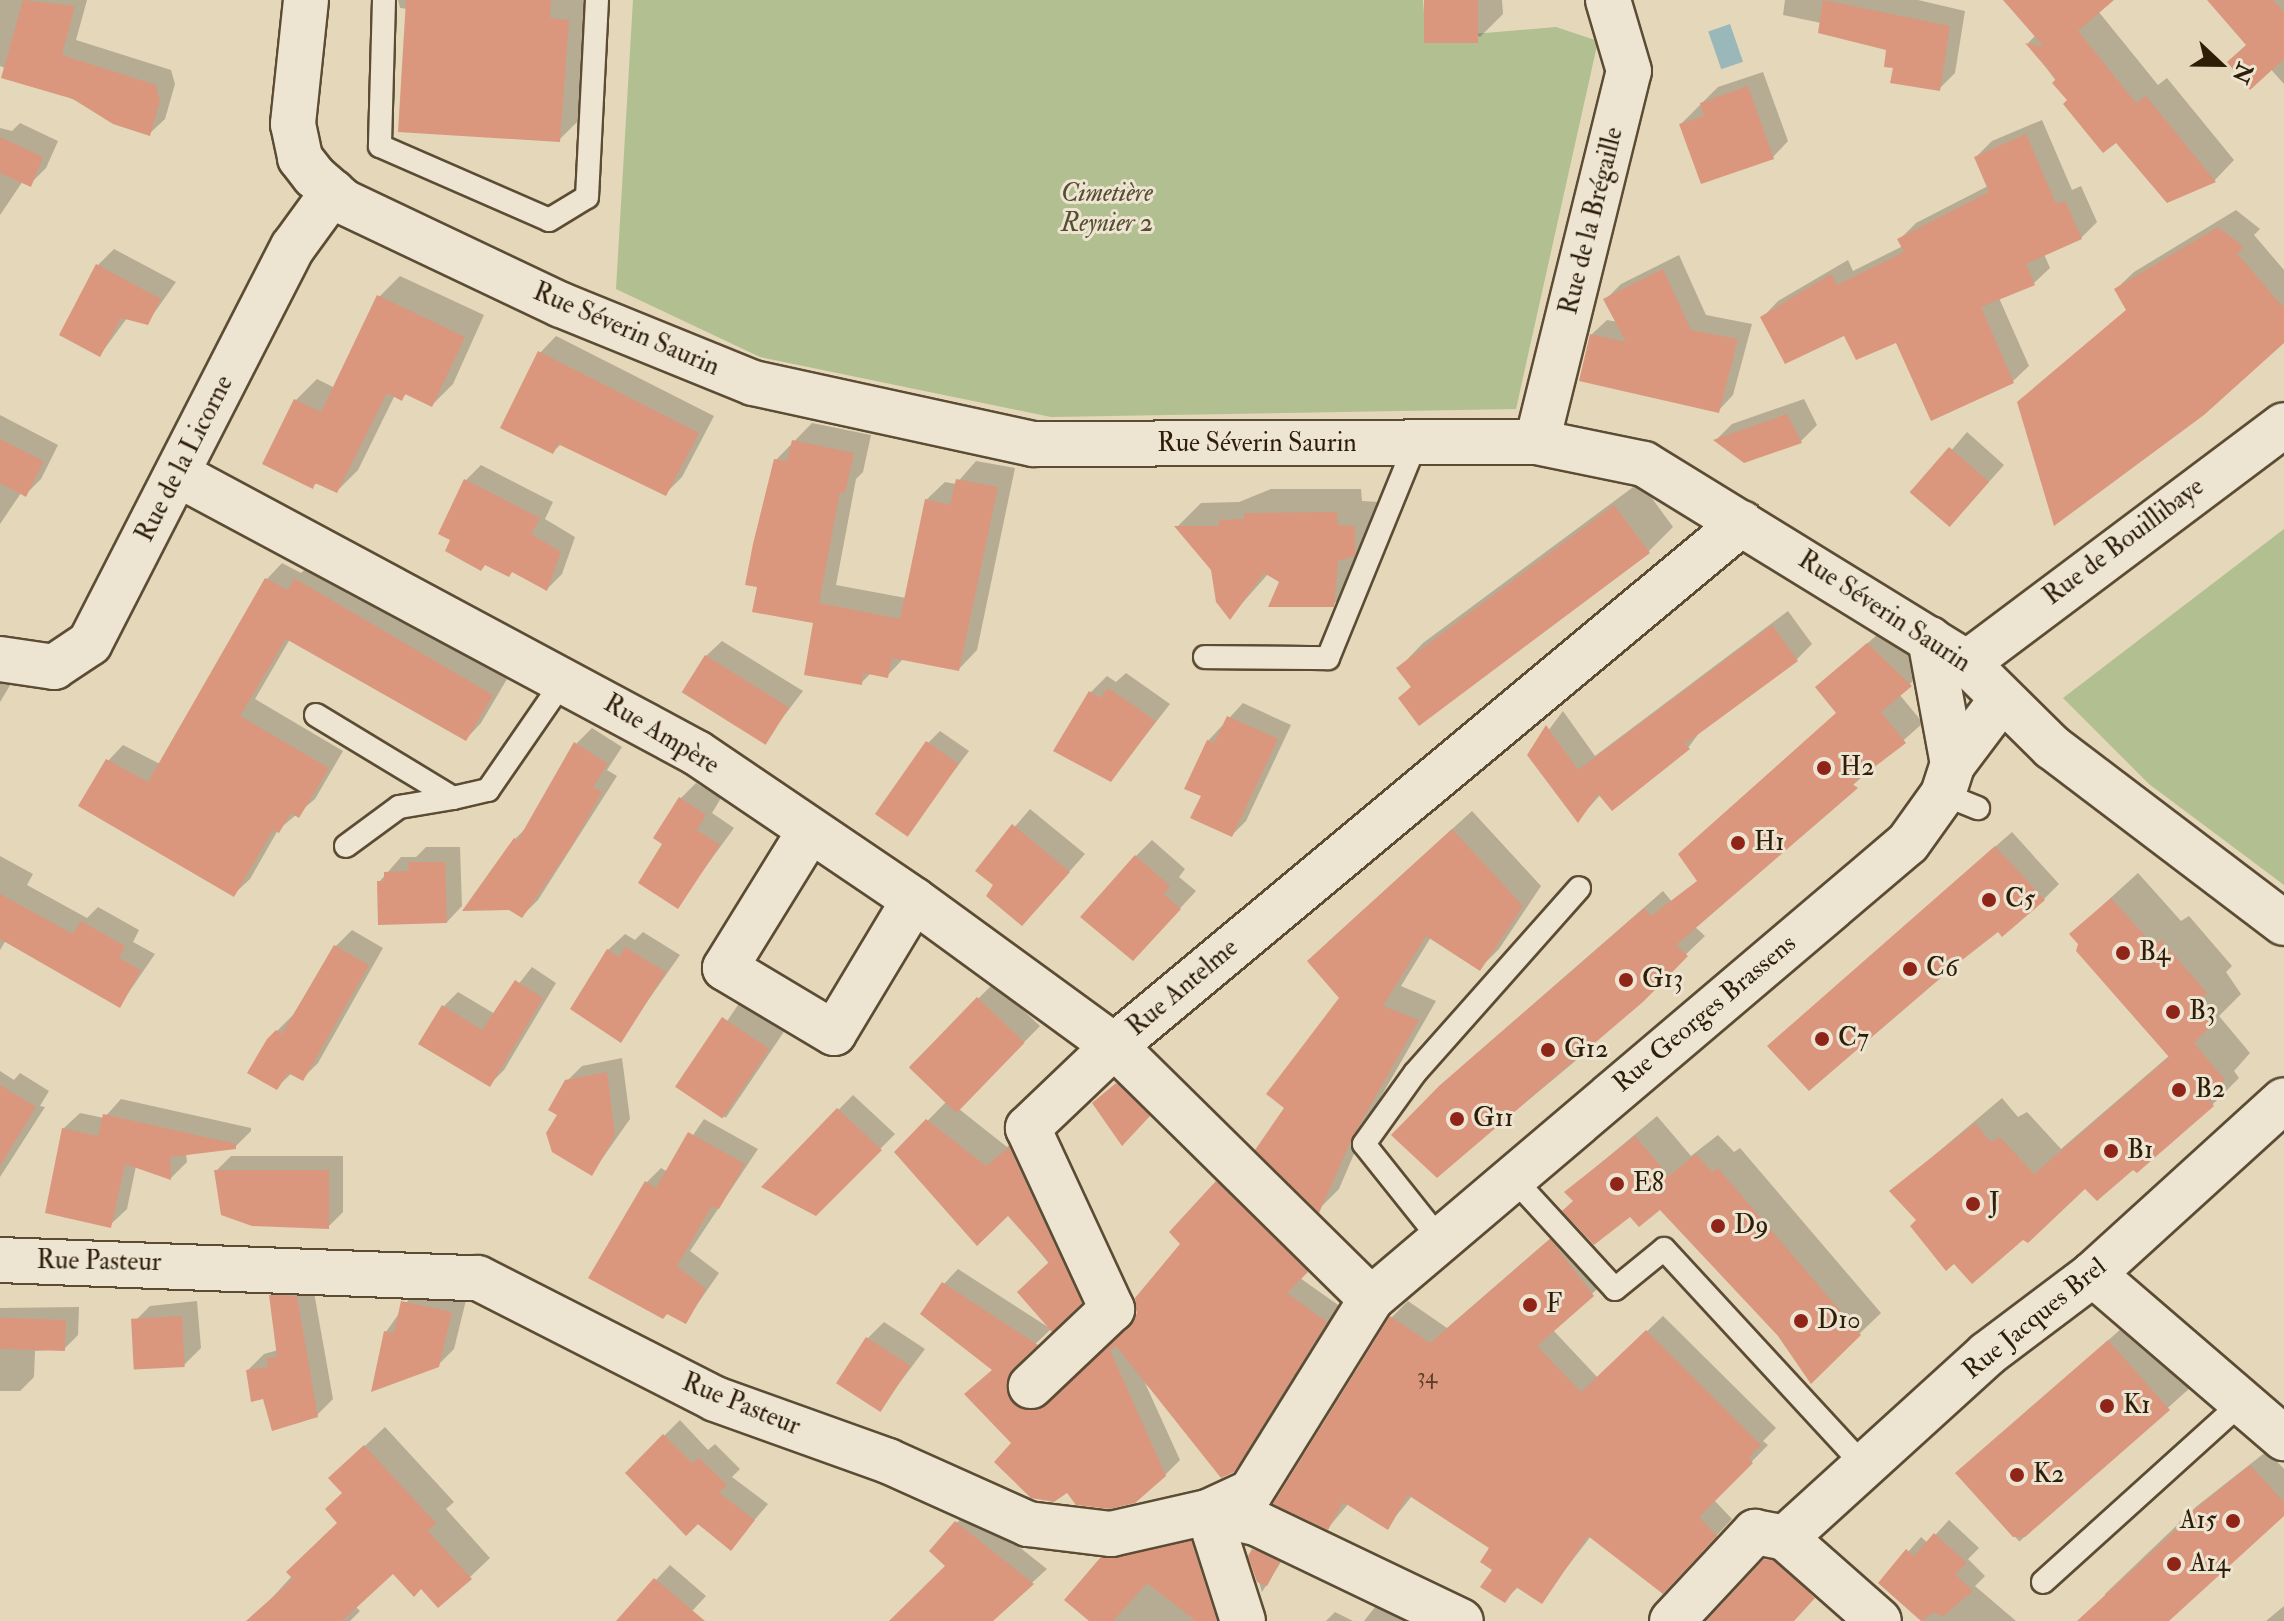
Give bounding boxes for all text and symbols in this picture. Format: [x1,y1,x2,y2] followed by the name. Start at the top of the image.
[2180,24,2260,104] north arrow
[2226,59,2259,87] text: N
[1554,124,1630,318] street label: Rue de la Brégaille
[1061,178,1153,240] park label: Cimetière Reynier 2
[528,277,724,383] street label: Rue Séverin Saurin
[130,371,240,547] street label: Rue de la Licorne
[1157,428,1357,460] street label: Rue Séverin Saurin
[2038,472,2210,612] street label: Rue de Bouillibaye
[1792,545,1976,679] street label: Rue Séverin Saurin
[598,688,724,782] street label: Rue Ampère
[1840,752,1874,784] place label: H2
[1815,759,1833,777] marker: H2
[1754,827,1785,859] place label: H1
[1729,834,1747,852] marker: H1
[2005,884,2035,916] place label: C5
[1980,891,1998,909] marker: C5
[1607,928,1803,1100] street label: Rue Georges Brassens
[1121,933,1245,1043] street label: Rue Antelme
[2139,937,2170,969] place label: B4
[2114,944,2132,962] marker: B4
[1926,953,1958,985] place label: C6
[1901,960,1919,978] marker: C6
[1642,964,1683,996] place label: G13
[1617,971,1635,989] marker: G13
[2189,996,2216,1028] place label: B3
[2164,1003,2182,1021] marker: B3
[1838,1023,1869,1055] place label: C7
[1813,1030,1831,1048] marker: C7
[1564,1034,1608,1066] place label: G12
[1539,1041,1557,1059] marker: G12
[2195,1074,2225,1106] place label: B2
[2170,1081,2188,1099] marker: B2
[1473,1103,1513,1135] place label: G11
[1448,1110,1466,1128] marker: G11
[2127,1135,2153,1167] place label: B1
[2102,1142,2120,1160] marker: B1
[1633,1168,1664,1200] place label: E8
[1608,1175,1626,1193] marker: E8
[1989,1188,2000,1220] place label: J
[1964,1195,1982,1213] marker: J
[1734,1210,1768,1242] place label: D9
[1709,1217,1727,1235] marker: D9
[36,1245,162,1279] street label: Rue Pasteur
[1957,1252,2113,1386] street label: Rue Jacques Brel
[1546,1289,1562,1321] place label: F
[1521,1296,1539,1314] marker: F
[1817,1305,1861,1337] place label: D10
[1792,1312,1810,1330] marker: D10
[1417,1364,1437,1390] house number: 34
[677,1367,805,1443] street label: Rue Pasteur
[2123,1390,2150,1422] place label: K1
[2098,1397,2116,1415] marker: K1
[2033,1459,2064,1491] place label: K2
[2008,1466,2026,1484] marker: K2
[2180,1505,2217,1537] place label: A15
[2224,1512,2242,1530] marker: A15
[2190,1548,2230,1580] place label: A14
[2165,1555,2183,1573] marker: A14

